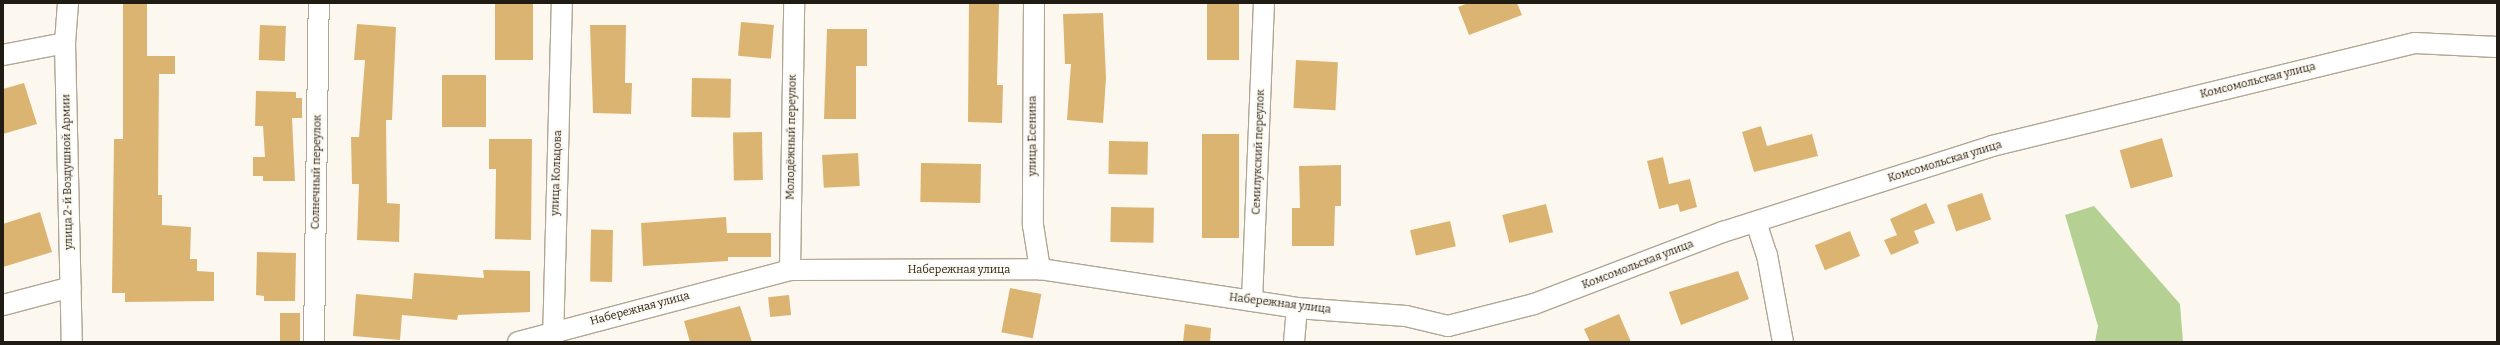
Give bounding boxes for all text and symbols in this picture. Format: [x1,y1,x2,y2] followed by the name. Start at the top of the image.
[2199,60,2317,102] street label: Комсомольская улица
[784,74,800,200] street label: Молодёжный переулок
[1250,89,1268,215] street label: Семилукский переулок
[60,94,76,250] street label: улица 2-й Воздушной Армии
[1026,96,1040,176] street label: улица Есенина
[309,115,325,229] street label: Солнечный переулок
[549,130,565,216] street label: улица Кольцова
[1886,138,2004,186] street label: Комсомольская улица
[1580,238,1696,292] street label: Комсомольская улица
[908,263,1010,277] street label: Набережная улица
[589,289,691,329] street label: Набережная улица
[1228,291,1332,317] street label: Набережная улица

